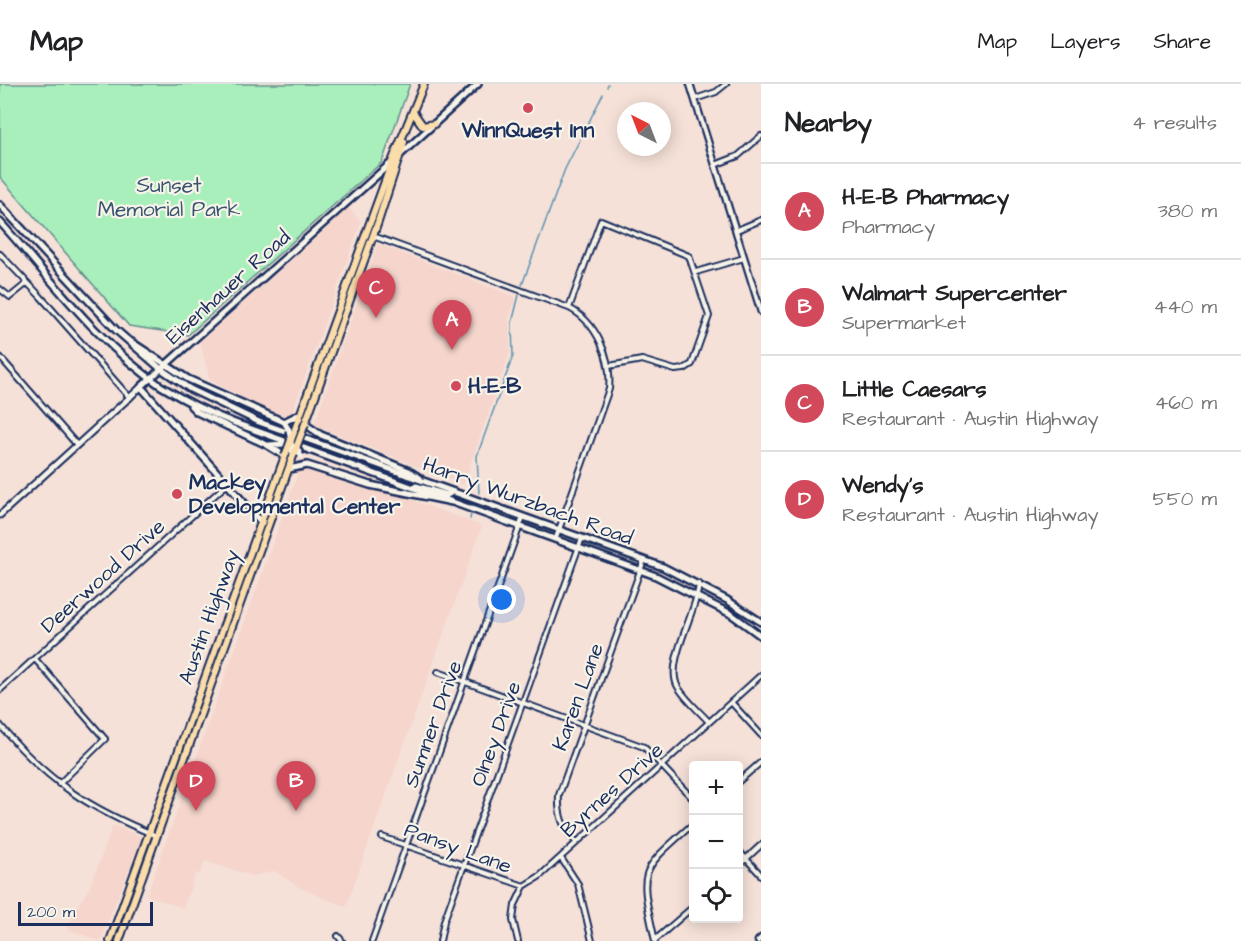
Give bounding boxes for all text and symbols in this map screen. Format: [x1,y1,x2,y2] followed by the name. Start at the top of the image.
[30,22,83,61] text: Map
[977,27,1017,56] text: Map
[1050,27,1120,56] text: Layers
[1153,27,1211,56] text: Share
[521,101,535,115] marker: WinnQuest Inn
[617,102,671,156] north arrow
[785,105,872,141] text: Nearby
[1132,109,1217,137] text: 4 results
[461,116,595,145] place label: WinnQuest Inn
[98,171,240,224] park label: Sunset Memorial Park
[842,182,1009,213] text: H-E-B Pharmacy
[798,197,811,225] text: A
[1158,197,1217,225] text: 380 m
[842,213,935,241] text: Pharmacy
[159,223,297,351] street label: Eisenhauer Road
[356,268,395,318] pin: C
[842,278,1067,309] text: Walmart Supercenter
[797,293,812,321] text: B
[1154,293,1217,321] text: 440 m
[432,300,472,350] pin: A
[842,309,966,337] text: Supermarket
[468,372,521,401] place label: H-E-B
[842,374,987,405] text: Little Caesars
[449,379,463,393] marker: H-E-B
[797,389,812,417] text: C
[1155,389,1217,417] text: 460 m
[842,405,1098,433] text: Restaurant · Austin Highway
[418,449,637,554] street label: Harry Wurzbach Road
[189,468,401,522] place label: Mackey Developmental Center
[842,470,924,501] text: Wendy's
[798,485,811,513] text: D
[1152,485,1217,513] text: 550 m
[170,487,184,501] marker: Mackey Developmental Center
[842,501,1098,529] text: Restaurant · Austin Highway
[34,512,172,640] street label: Deerwood Drive
[171,545,249,689] street label: Austin Highway
[487,585,516,614] your location
[545,639,611,755] street label: Karen Lane
[397,657,469,791] street label: Sumner Drive
[464,677,530,791] street label: Olney Drive
[554,736,671,846] street label: Byrnes Drive
[689,761,743,923] map controls
[689,761,743,815] button: +
[176,762,216,811] pin: D
[276,762,316,811] pin: B
[400,815,516,883] street label: Pansy Lane
[689,815,743,869] button: −
[689,869,743,923] button: locate
[18,899,153,926] scale bar
[27,901,75,923] text: 200 m

